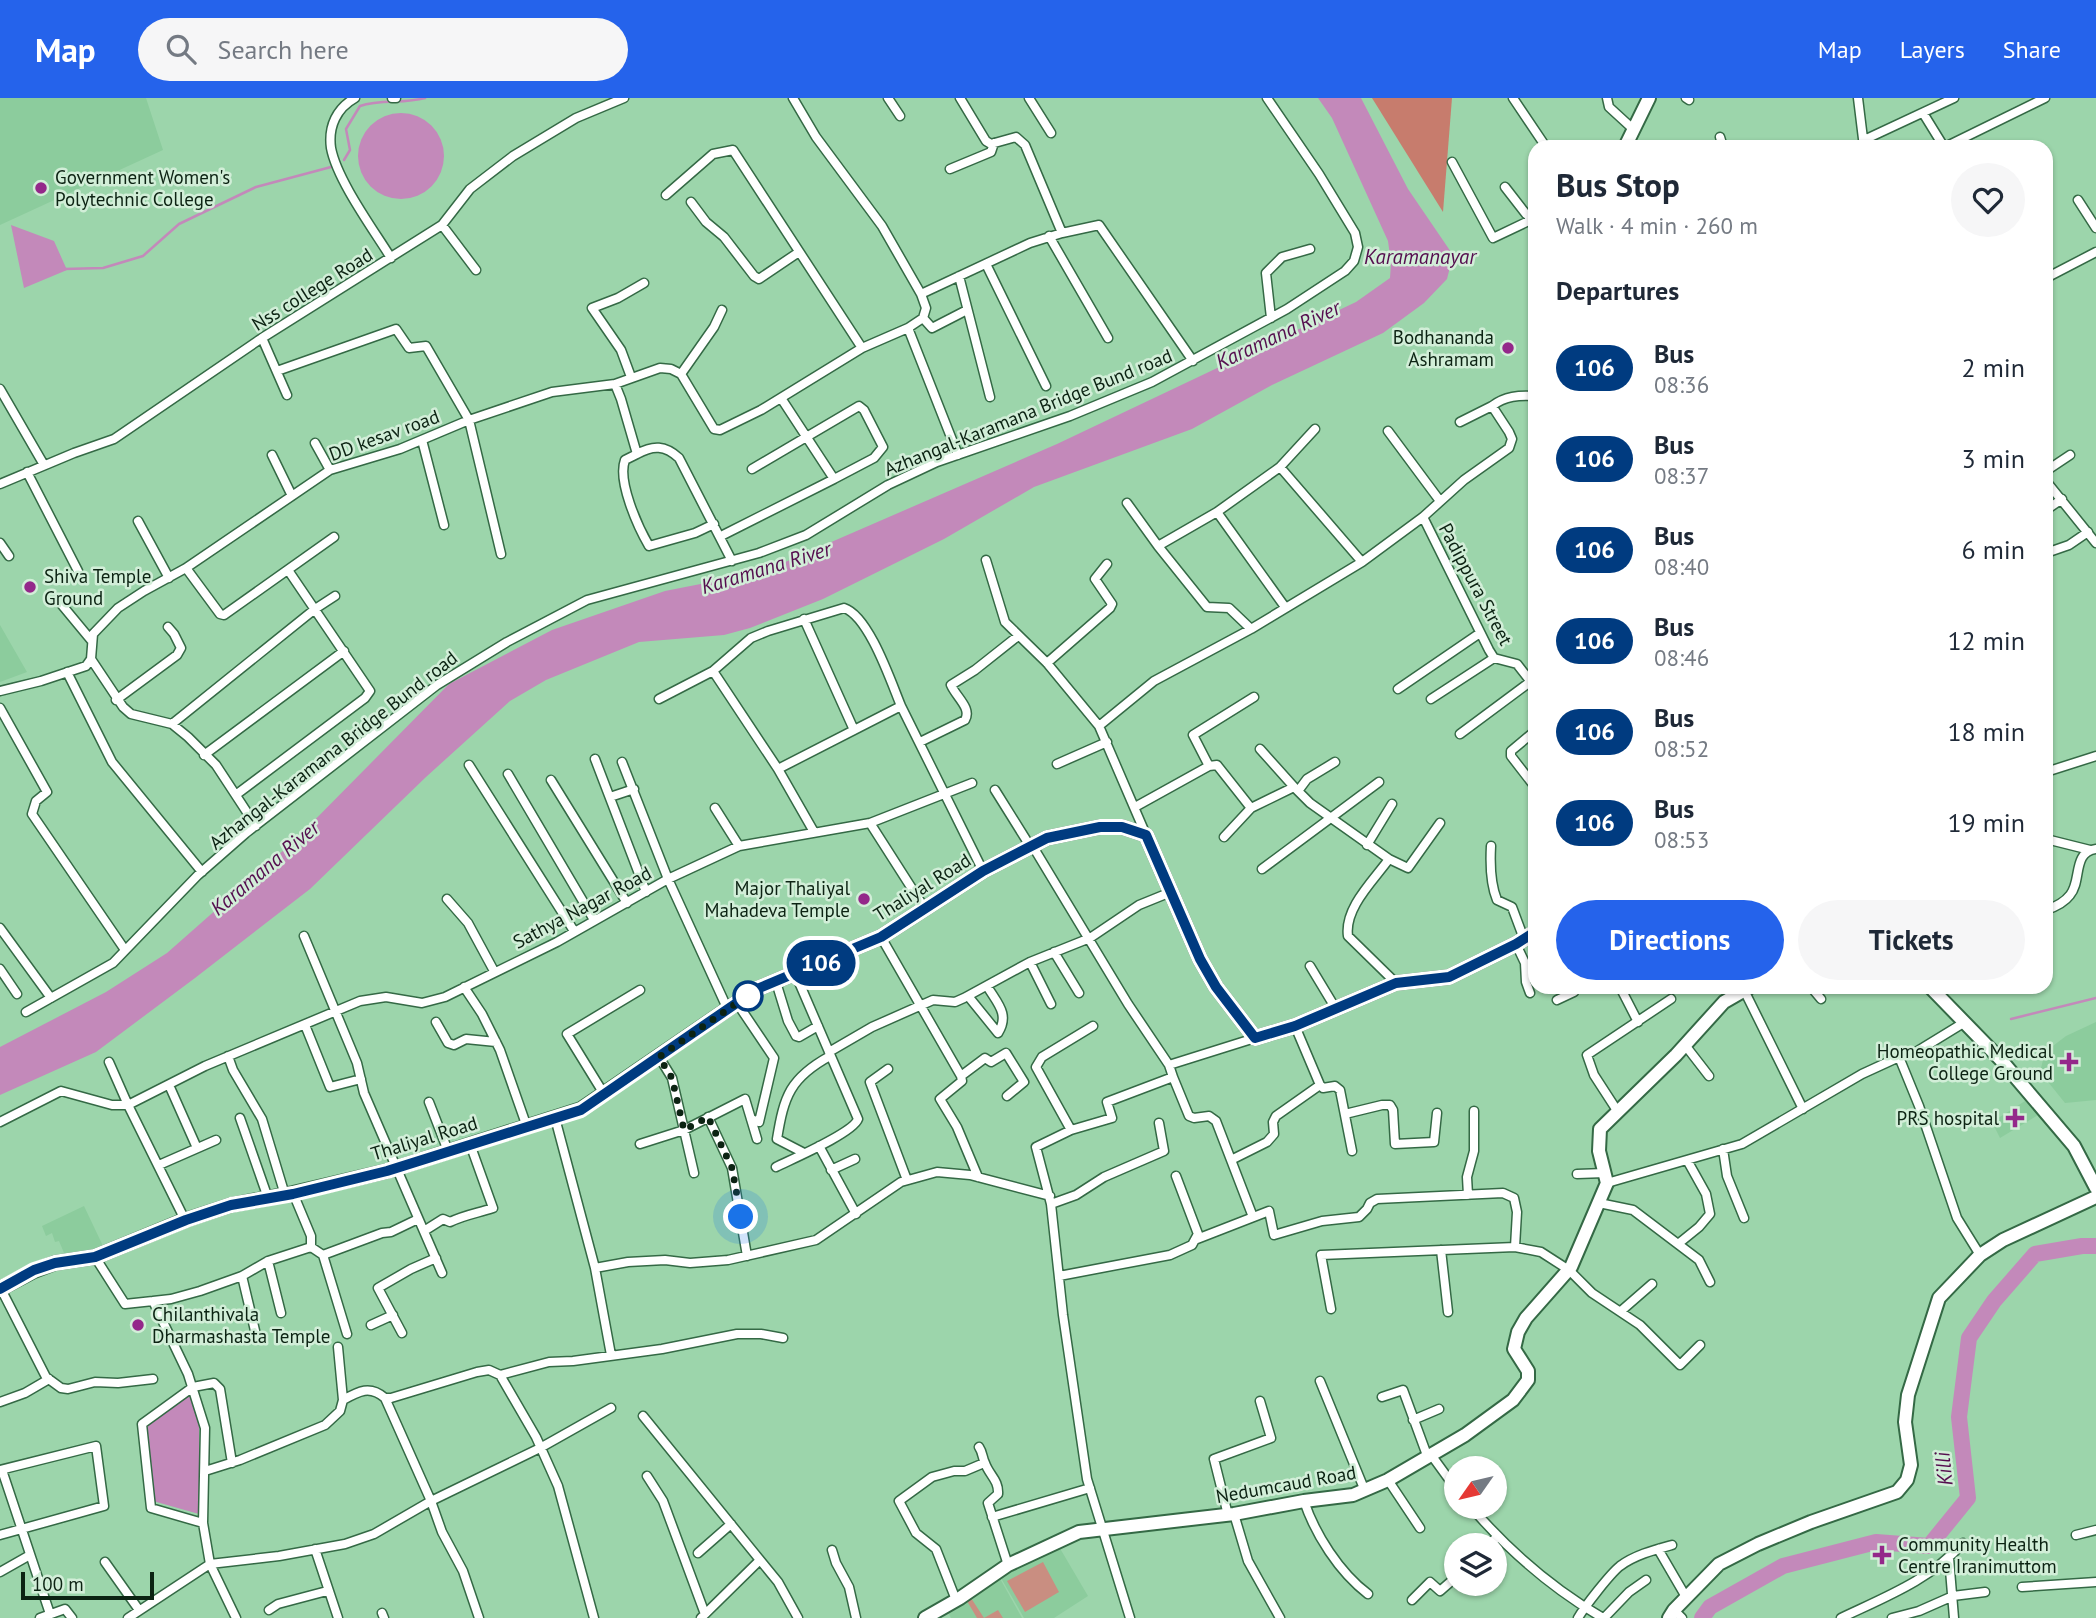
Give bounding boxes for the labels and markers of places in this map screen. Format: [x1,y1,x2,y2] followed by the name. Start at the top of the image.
[55,165,230,211] place label: Government Women's Polytechnic College
[33,180,49,196] marker: Government Women's Polytechnic College
[1393,325,1494,371] place label: Bodhananda Ashramam
[1500,340,1516,356] marker: Bodhananda Ashramam
[44,564,151,610] place label: Shiva Temple Ground
[22,579,38,595] marker: Shiva Temple Ground
[705,876,850,922] place label: Major Thaliyal Mahadeva Temple
[856,891,872,907] marker: Major Thaliyal Mahadeva Temple
[733,981,763,1011] unlabelled marker
[1877,1039,2053,1085] place label: Homeopathic Medical College Ground
[2059,1052,2079,1072] marker: Homeopathic Medical College Ground
[1897,1106,1999,1130] place label: PRS hospital
[2005,1108,2025,1128] marker: PRS hospital
[152,1302,330,1348] place label: Chilanthivala Dharmashasta Temple
[130,1317,146,1333] marker: Chilanthivala Dharmashasta Temple
[1898,1532,2057,1578] place label: Community Health Centre Iranimuttom
[1872,1545,1892,1565] marker: Community Health Centre Iranimuttom

